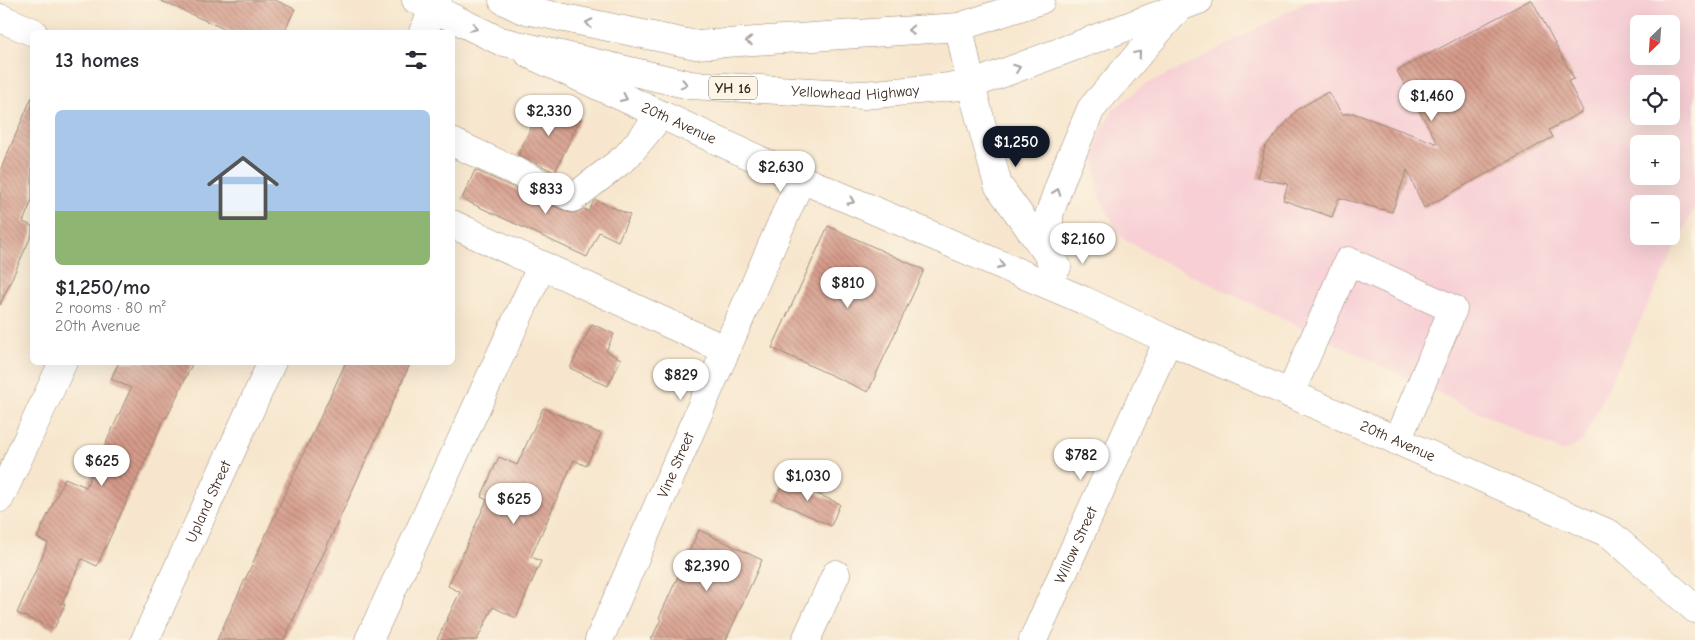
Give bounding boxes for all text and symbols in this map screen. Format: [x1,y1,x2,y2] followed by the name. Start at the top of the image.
[1630,15,1680,65] north arrow
[1630,15,1680,245] map controls
[584,18,593,29] one-way arrow
[469,22,478,32] one-way arrow
[906,24,914,35] one-way arrow
[744,36,752,47] one-way arrow
[402,46,430,74] icon: filters
[55,48,139,72] text: 13 homes
[1133,51,1141,60] one-way arrow
[1012,64,1021,74] one-way arrow
[1630,75,1680,125] button: locate
[709,76,757,100] road number: YH 16
[679,78,688,88] one-way arrow
[1391,80,1473,122] pin: $1,460
[790,81,920,104] street label: Yellowhead Highway
[1410,87,1454,105] text: $1,460
[619,91,628,102] one-way arrow
[508,94,590,137] pin: $2,330
[639,98,719,148] street label: 20th Avenue
[526,102,572,120] text: $2,330
[975,126,1057,168] pin: $1,250
[994,133,1038,151] text: $1,250
[1630,135,1680,185] button: +
[198,143,288,233] icon: home
[740,150,822,193] pin: $2,630
[758,158,804,176] text: $2,630
[516,172,576,215] pin: $833
[529,180,563,198] text: $833
[1051,189,1061,197] one-way arrow
[847,195,855,205] one-way arrow
[1630,195,1680,245] button: −
[1042,222,1124,265] pin: $2,160
[1061,230,1105,248] text: $2,160
[996,258,1005,269] one-way arrow
[818,266,878,309] pin: $810
[831,274,865,292] text: $810
[55,275,150,299] text: $1,250/mo
[55,299,166,317] text: 2 rooms · 80 m²
[55,317,140,335] text: 20th Avenue
[651,358,711,401] pin: $829
[664,366,698,384] text: $829
[1357,416,1438,465] street label: 20th Avenue
[653,429,698,501] street label: Vine Street
[1051,438,1111,481] pin: $782
[72,444,132,487] pin: $625
[1065,446,1097,464] text: $782
[85,452,119,470] text: $625
[182,457,235,546] street label: Upland Street
[767,460,849,502] pin: $1,030
[785,467,831,485] text: $1,030
[484,482,544,525] pin: $625
[497,490,531,508] text: $625
[1051,503,1101,586] street label: Willow Street
[666,550,748,592] pin: $2,390
[684,557,730,575] text: $2,390

